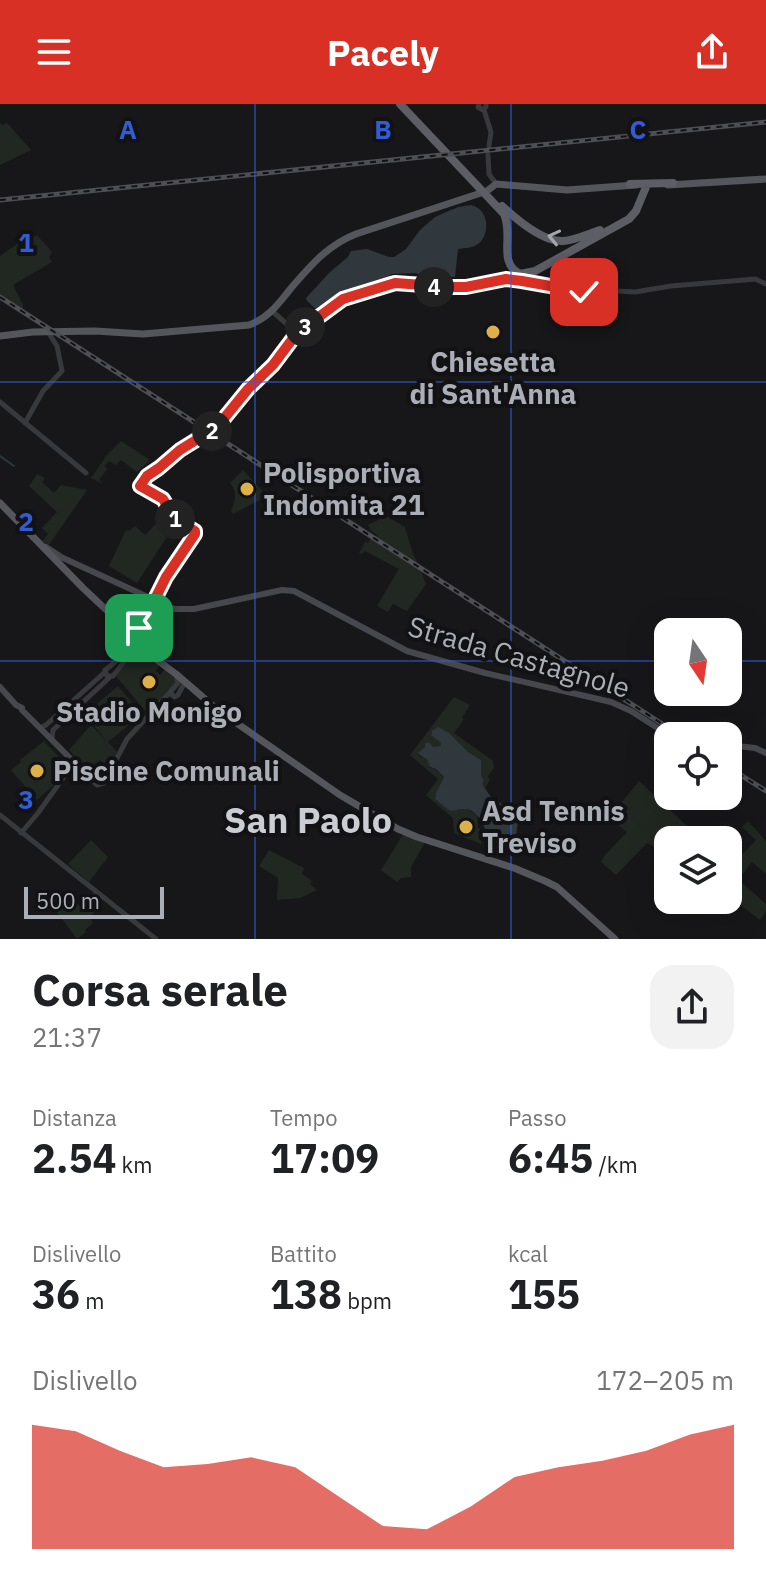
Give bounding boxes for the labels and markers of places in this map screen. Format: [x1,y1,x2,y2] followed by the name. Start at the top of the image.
[550,258,618,326] pin
[414,267,454,307] pin: 4
[285,307,325,347] pin: 3
[484,323,502,341] marker: Chiesetta di Sant'Anna
[409,343,577,412] place label: Chiesetta di Sant'Anna
[192,411,232,451] pin: 2
[263,454,425,523] place label: Polisportiva Indomita 21
[238,480,256,498] marker: Polisportiva Indomita 21
[155,499,195,539] pin: 1
[105,594,173,662] pin
[140,673,158,691] marker: Stadio Monigo
[56,693,242,730] place label: Stadio Monigo
[53,752,280,789] place label: Piscine Comunali
[28,762,46,780] marker: Piscine Comunali
[482,792,625,861] place label: Asd Tennis Treviso
[457,818,475,836] marker: Asd Tennis Treviso

